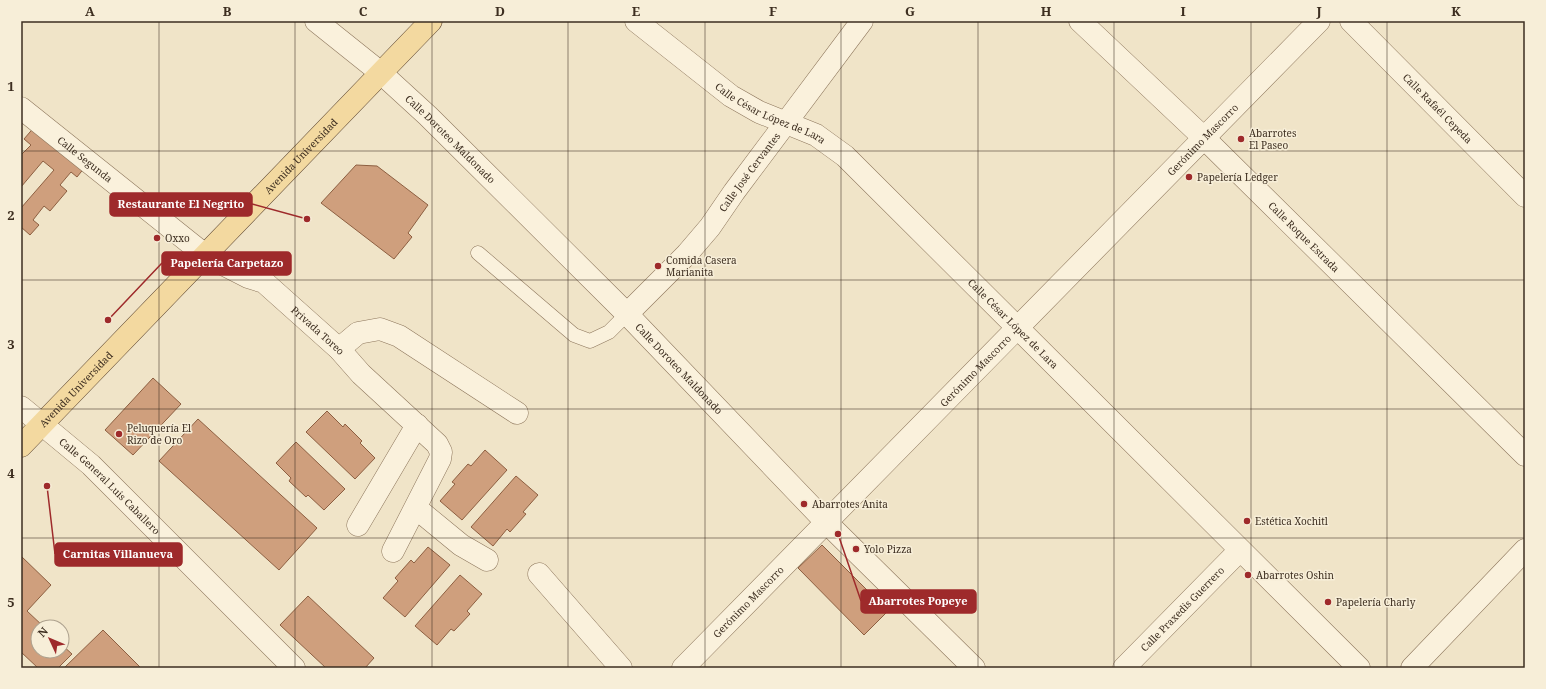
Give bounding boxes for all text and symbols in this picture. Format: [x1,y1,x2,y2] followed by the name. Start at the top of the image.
[85,2,95,20] text: A
[223,2,232,20] text: B
[359,2,368,20] text: C
[495,2,505,20] text: D
[632,2,641,20] text: E
[769,2,777,20] text: F
[905,2,915,20] text: G
[1041,2,1052,20] text: H
[1180,2,1186,20] text: I
[1315,2,1322,20] text: J
[1451,2,1461,20] text: K
[1400,70,1476,147] street label: Calle Rafaél Cepeda
[7,77,15,95] text: 1
[712,79,829,147] street label: Calle César López de Lara
[402,92,499,186] street label: Calle Doroteo Maldonado
[1164,100,1241,179] street label: Gerónimo Mascorro
[261,115,341,197] street label: Avenida Universidad
[1249,126,1297,152] place label: Abarrotes El Paseo
[716,129,784,214] street label: Calle José Cervantes
[55,133,116,186] street label: Calle Segunda
[1236,134,1246,144] marker: Abarrotes El Paseo
[1197,170,1278,184] place label: Papelería Ledger
[1184,172,1194,182] marker: Papelería Ledger
[110,193,252,216] callout: Restaurante El Negrito
[118,196,245,211] text: Restaurante El Negrito
[1265,198,1343,275] street label: Calle Roque Estrada
[7,206,15,224] text: 2
[165,231,190,245] place label: Oxxo
[152,233,162,243] marker: Oxxo
[162,252,291,275] callout: Papelería Carpetazo
[666,253,737,279] place label: Comida Casera Marianita
[171,255,284,270] text: Papelería Carpetazo
[653,261,663,271] marker: Comida Casera Marianita
[965,275,1062,372] street label: Calle César López de Lara
[288,303,348,358] street label: Privada Toreo
[632,320,726,417] street label: Calle Doroteo Maldonado
[937,331,1014,410] street label: Gerónimo Mascorro
[7,335,15,353] text: 3
[36,348,116,430] street label: Avenida Universidad
[127,421,191,447] place label: Peluquería El Rizo de Oro
[114,429,124,439] marker: Peluquería El Rizo de Oro
[56,435,164,538] street label: Calle General Luis Caballero
[7,464,15,482] text: 4
[812,497,888,511] place label: Abarrotes Anita
[799,499,809,509] marker: Abarrotes Anita
[1255,514,1328,528] place label: Estética Xochitl
[1242,516,1252,526] marker: Estética Xochitl
[863,542,912,556] place label: Yolo Pizza
[55,543,182,566] callout: Carnitas Villanueva
[851,544,861,554] marker: Yolo Pizza
[63,546,174,561] text: Carnitas Villanueva
[710,562,787,641] street label: Gerónimo Mascorro
[1137,563,1227,654] street label: Calle Praxedis Guerrero
[1256,568,1334,582] place label: Abarrotes Oshin
[1243,570,1253,580] marker: Abarrotes Oshin
[861,590,976,613] callout: Abarrotes Popeye
[7,593,15,611] text: 5
[869,593,968,608] text: Abarrotes Popeye
[1336,595,1416,609] place label: Papelería Charly
[1323,597,1333,607] marker: Papelería Charly
[30,619,70,659] north arrow
[34,623,51,640] text: N

